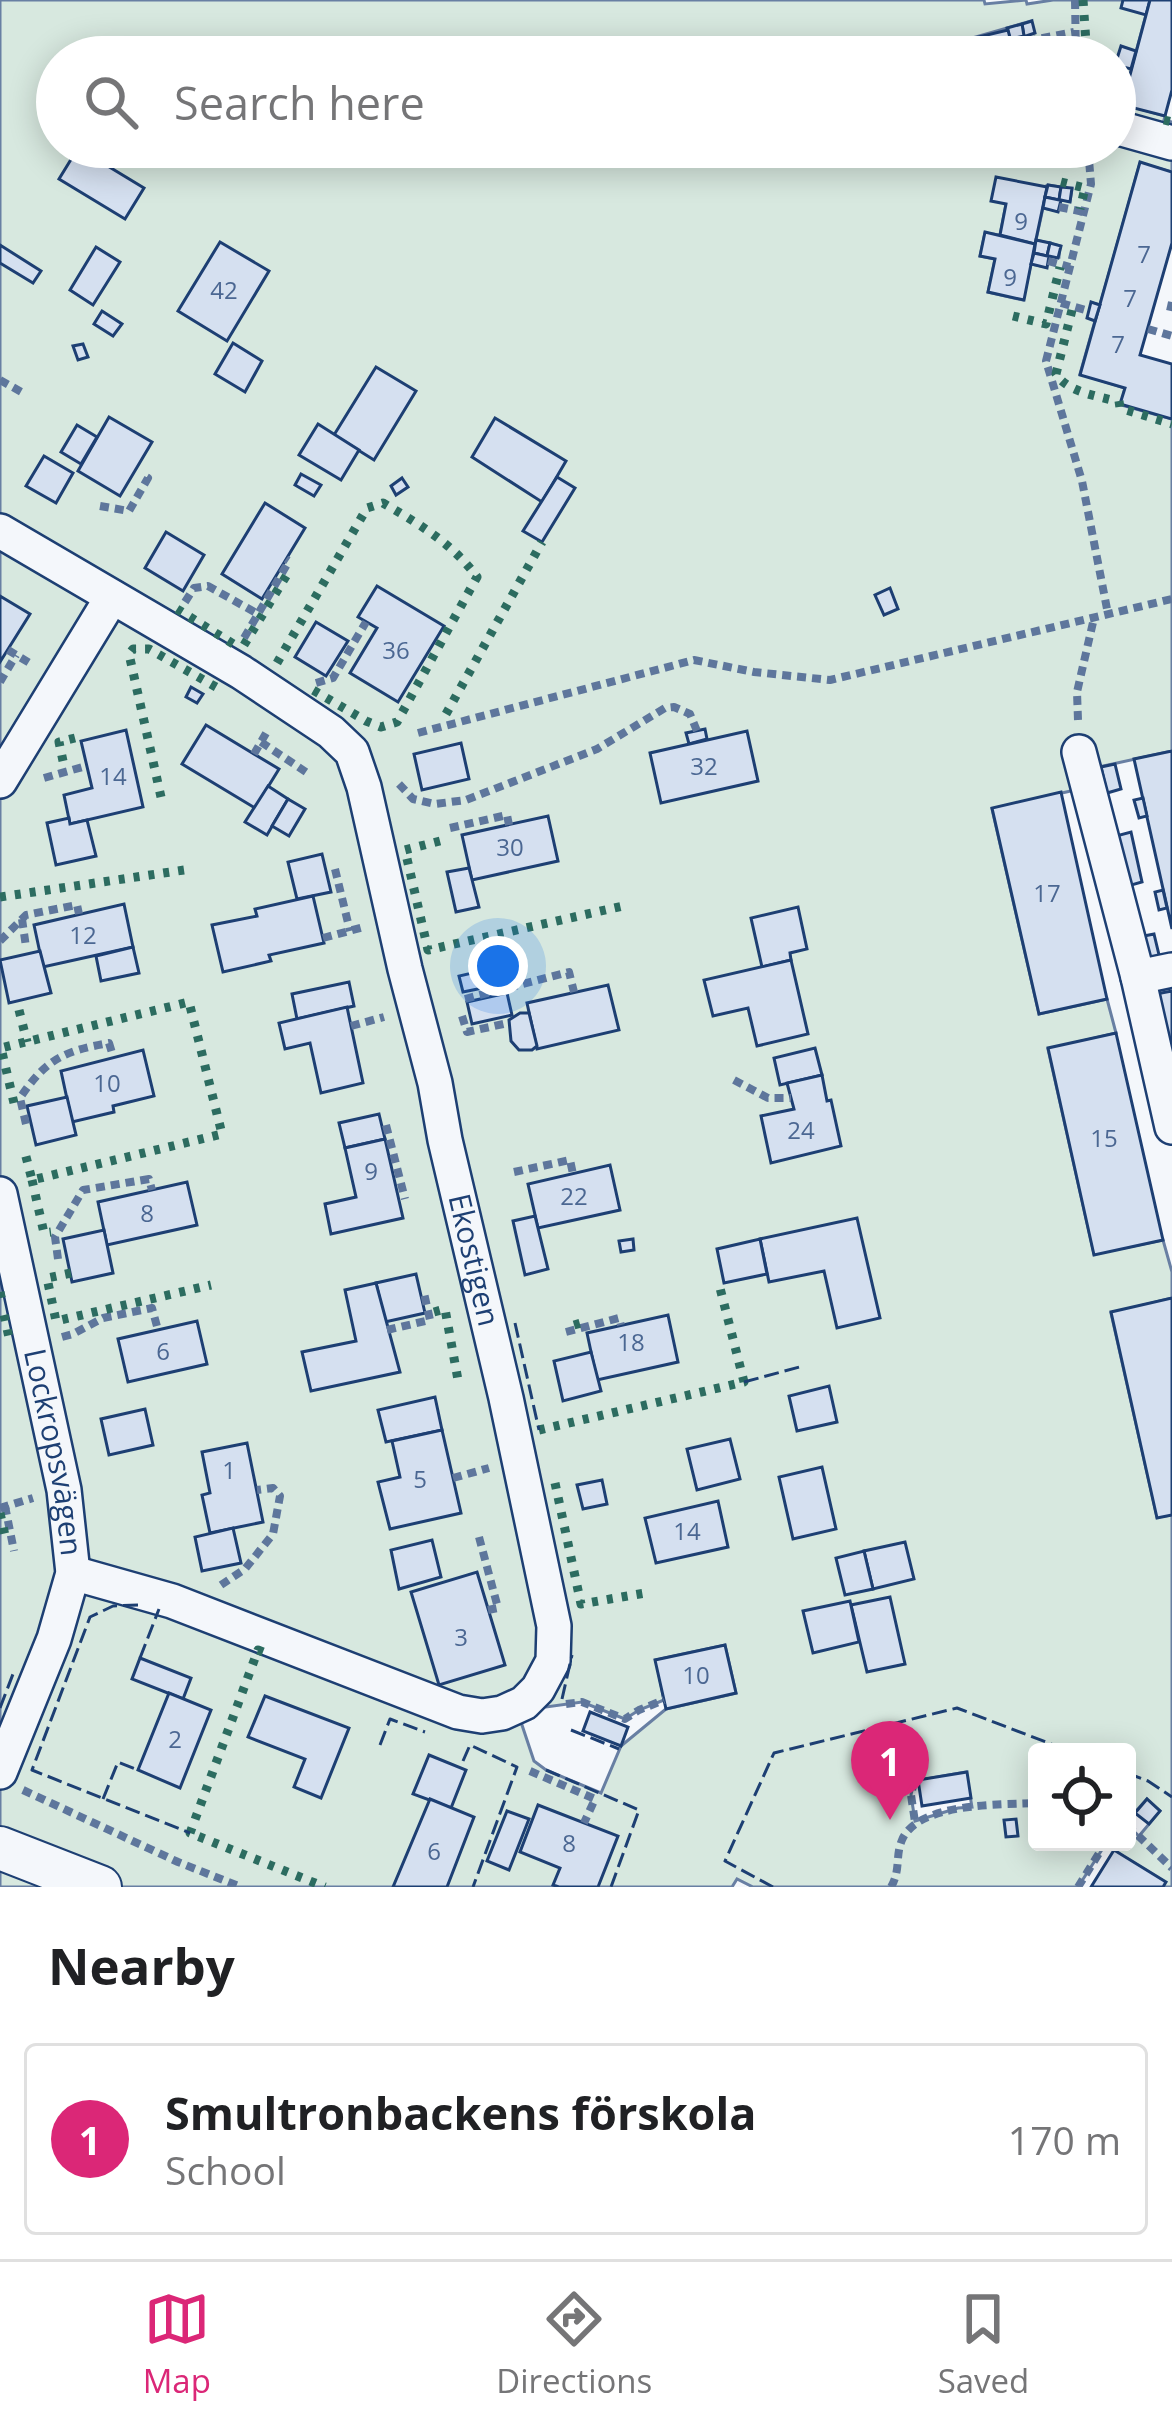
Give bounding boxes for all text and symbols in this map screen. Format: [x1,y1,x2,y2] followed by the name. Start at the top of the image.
[36,36,1136,168] search box
[78,69,144,135] icon: search
[174,72,425,133] text: Search here
[1014,204,1028,237] house number: 9
[1137,237,1151,270] house number: 7
[1003,260,1017,293] house number: 9
[210,273,238,306] house number: 42
[1123,281,1137,314] house number: 7
[1111,327,1125,360] house number: 7
[382,633,410,666] house number: 36
[690,749,718,782] house number: 32
[99,759,127,792] house number: 14
[496,830,524,863] house number: 30
[1033,876,1061,909] house number: 17
[69,918,97,951] house number: 12
[468,936,528,996] your location
[93,1066,121,1099] house number: 10
[787,1113,815,1146] house number: 24
[1090,1121,1118,1154] house number: 15
[364,1154,378,1187] house number: 9
[560,1179,588,1212] house number: 22
[439,1189,510,1330] street label: Ekostigen
[140,1196,154,1229] house number: 8
[617,1325,645,1358] house number: 18
[156,1334,170,1367] house number: 6
[15,1345,93,1558] street label: Lockropsvägen
[222,1453,236,1486] house number: 1
[413,1462,427,1495] house number: 5
[673,1514,701,1547] house number: 14
[454,1620,468,1653] house number: 3
[682,1658,710,1691] house number: 10
[851,1721,929,1820] pin: 1
[168,1722,182,1755] house number: 2
[1028,1743,1136,1851] map controls
[1028,1743,1136,1851] button: locate
[562,1826,576,1859] house number: 8
[427,1834,441,1867] house number: 6
[48,1930,235,2000] text: Nearby
[165,2082,756,2143] text: Smultronbackens förskola
[79,2113,101,2166] text: 1
[1008,2113,1121,2166] text: 170 m
[165,2143,286,2196] text: School
[143,2286,211,2403] tab: Map
[496,2286,652,2403] tab: Directions
[938,2286,1029,2403] tab: Saved

